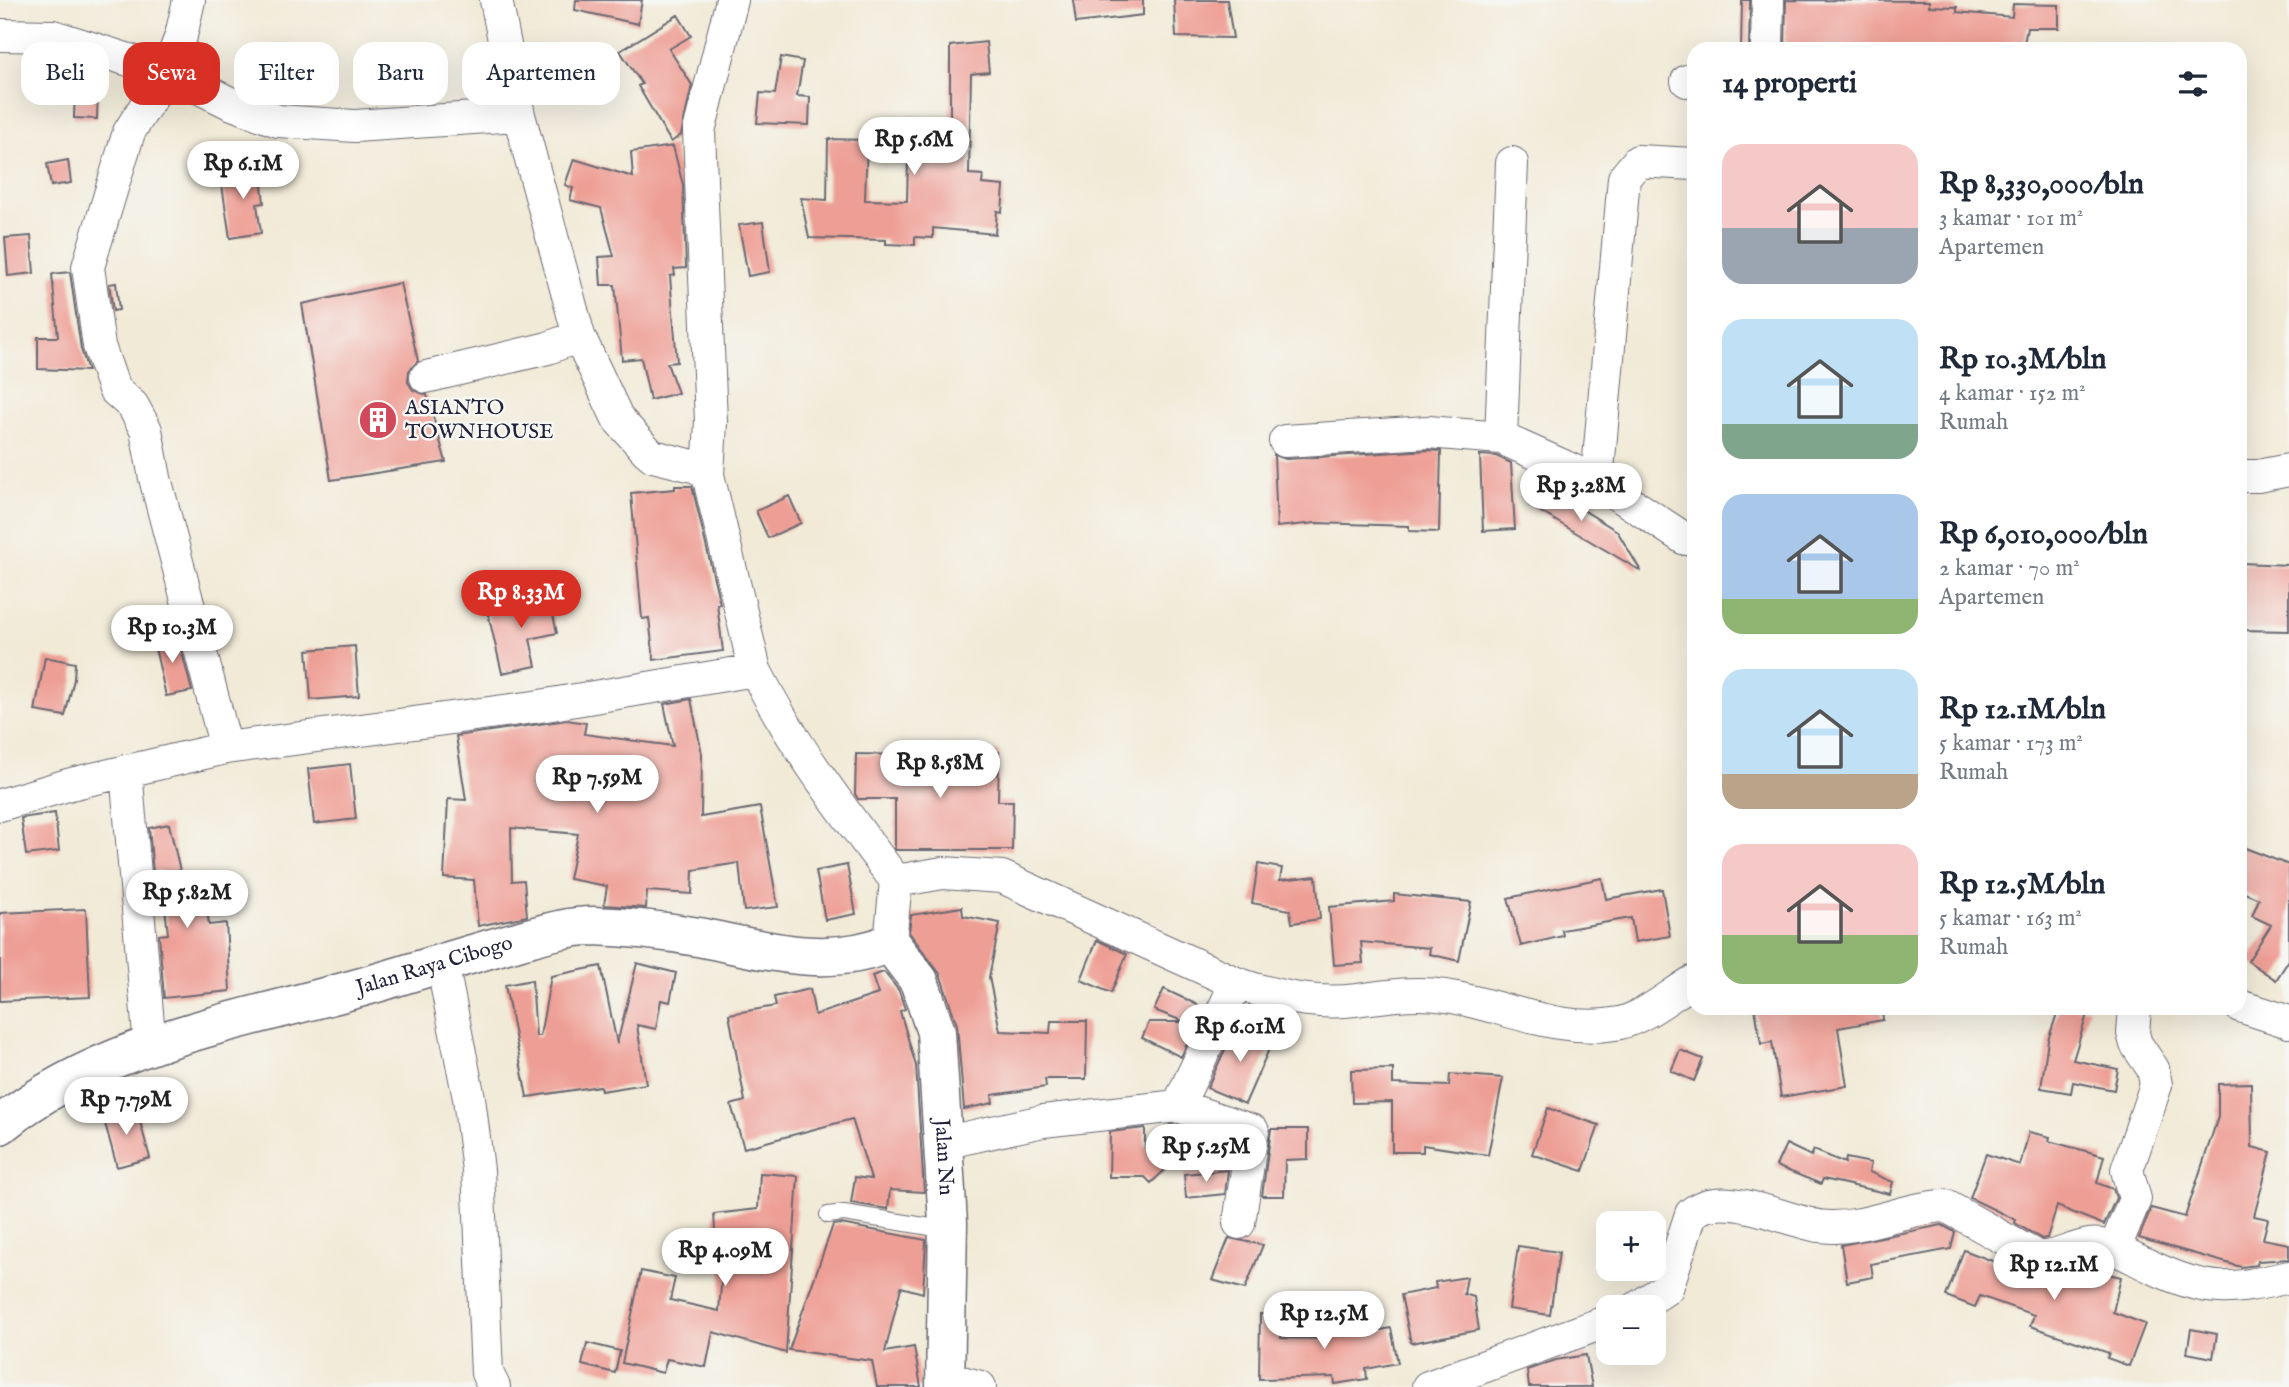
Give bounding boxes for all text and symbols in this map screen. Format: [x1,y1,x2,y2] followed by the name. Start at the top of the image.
[21,42,109,105] chip: Beli
[123,42,220,105] chip: Sewa
[234,42,339,105] chip: Filter
[353,42,448,105] chip: Baru
[462,42,620,105] chip: Apartemen
[1722,65,1857,103] text: 14 properti
[2174,65,2212,103] icon: filters
[849,118,979,177] pin: Rp 5.6M
[874,125,954,154] text: Rp 5.6M
[178,142,308,201] pin: Rp 6.1M
[203,149,283,178] text: Rp 6.1M
[1939,166,2144,204] text: Rp 8,330,000/bln
[1778,172,1862,256] icon: home
[1939,204,2084,233] text: 3 kamar · 101 m²
[1939,233,2044,262] text: Apartemen
[1939,341,2106,379] text: Rp 10.3M/bln
[1778,347,1862,431] icon: home
[1939,379,2086,408] text: 4 kamar · 152 m²
[404,395,554,446] place label: ASIANTO TOWNHOUSE
[357,399,399,441] building icon: ASIANTO TOWNHOUSE
[1939,408,2008,437] text: Rumah
[1509,463,1653,523] pin: Rp 3.28M
[1536,471,1626,500] text: Rp 3.28M
[1939,516,2148,554] text: Rp 6,010,000/bln
[1778,522,1862,606] icon: home
[1939,554,2080,583] text: 2 kamar · 70 m²
[449,570,593,630] pin: Rp 8.33M
[477,578,565,607] text: Rp 8.33M
[1939,583,2044,612] text: Apartemen
[100,606,244,665] pin: Rp 10.3M
[127,613,217,642] text: Rp 10.3M
[1939,691,2106,729] text: Rp 12.1M/bln
[1778,697,1862,781] icon: home
[1939,729,2083,758] text: 5 kamar · 173 m²
[868,740,1012,800] pin: Rp 8.58M
[896,748,984,777] text: Rp 8.58M
[525,756,669,815] pin: Rp 7.59M
[1939,758,2008,787] text: Rumah
[552,763,642,792] text: Rp 7.59M
[1939,866,2106,904] text: Rp 12.5M/bln
[115,870,259,930] pin: Rp 5.82M
[1778,872,1862,956] icon: home
[142,878,232,907] text: Rp 5.82M
[1939,904,2082,933] text: 5 kamar · 163 m²
[351,929,516,1002] street label: Jalan Raya Cibogo
[1939,933,2008,962] text: Rumah
[1168,1004,1312,1064] pin: Rp 6.01M
[1195,1012,1285,1041] text: Rp 6.01M
[54,1078,198,1137] pin: Rp 7.79M
[80,1085,172,1114] text: Rp 7.79M
[928,1116,960,1196] street label: Jalan Nn
[1134,1124,1278,1184] pin: Rp 5.25M
[1162,1132,1250,1161] text: Rp 5.25M
[1596,1211,1666,1365] map controls
[1596,1211,1666,1281] button: +
[653,1228,797,1288] pin: Rp 4.09M
[678,1236,772,1265] text: Rp 4.09M
[1982,1242,2126,1302] pin: Rp 12.1M
[2009,1250,2099,1279] text: Rp 12.1M
[1252,1292,1396,1351] pin: Rp 12.5M
[1596,1295,1666,1365] button: −
[1279,1299,1369,1328] text: Rp 12.5M

